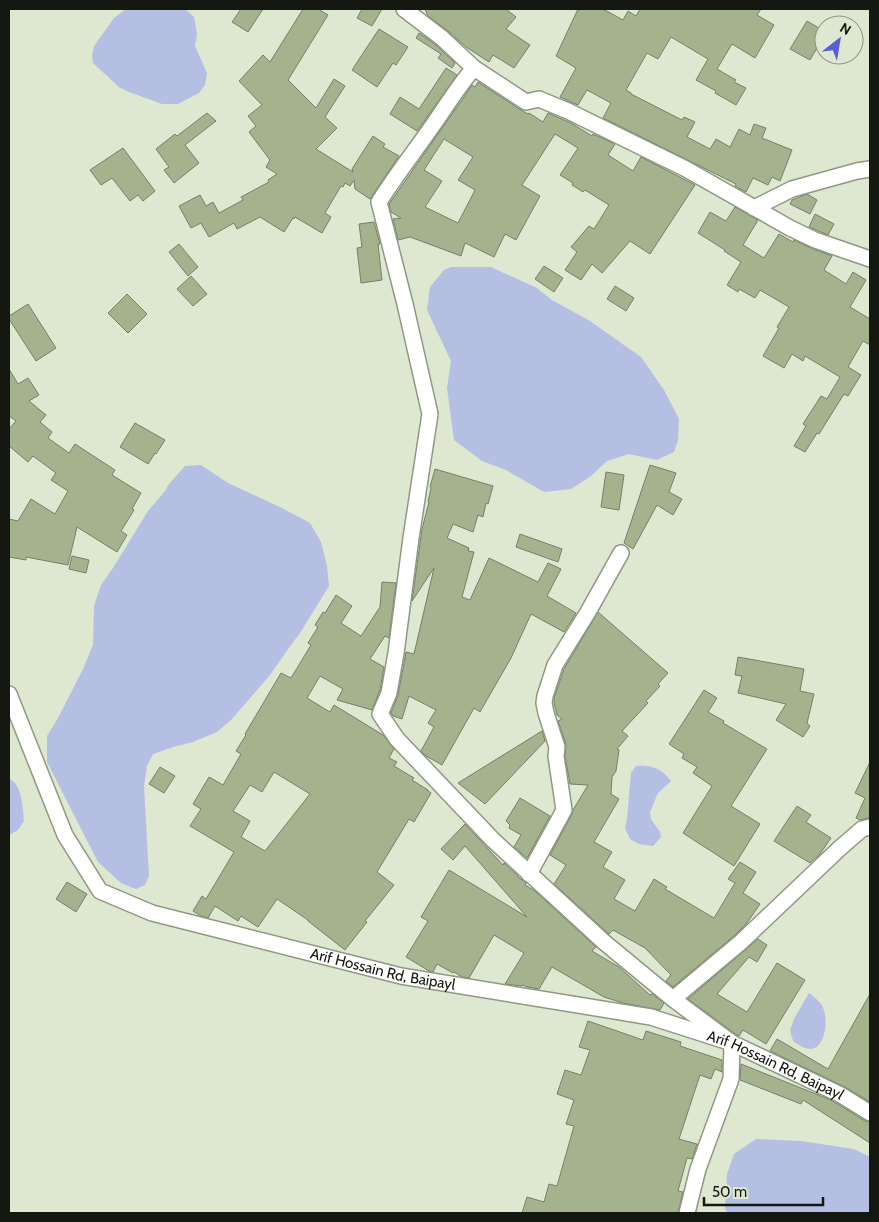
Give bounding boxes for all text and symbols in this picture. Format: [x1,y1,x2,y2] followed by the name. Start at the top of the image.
[814,15,864,65] north arrow
[837,19,855,39] text: N
[308,944,457,994] street label: Arif Hossain Rd, Baipayl
[705,1027,848,1104] street label: Arif Hossain Rd, Baipayl
[704,1174,823,1206] scale bar
[712,1183,747,1201] text: 50 m

